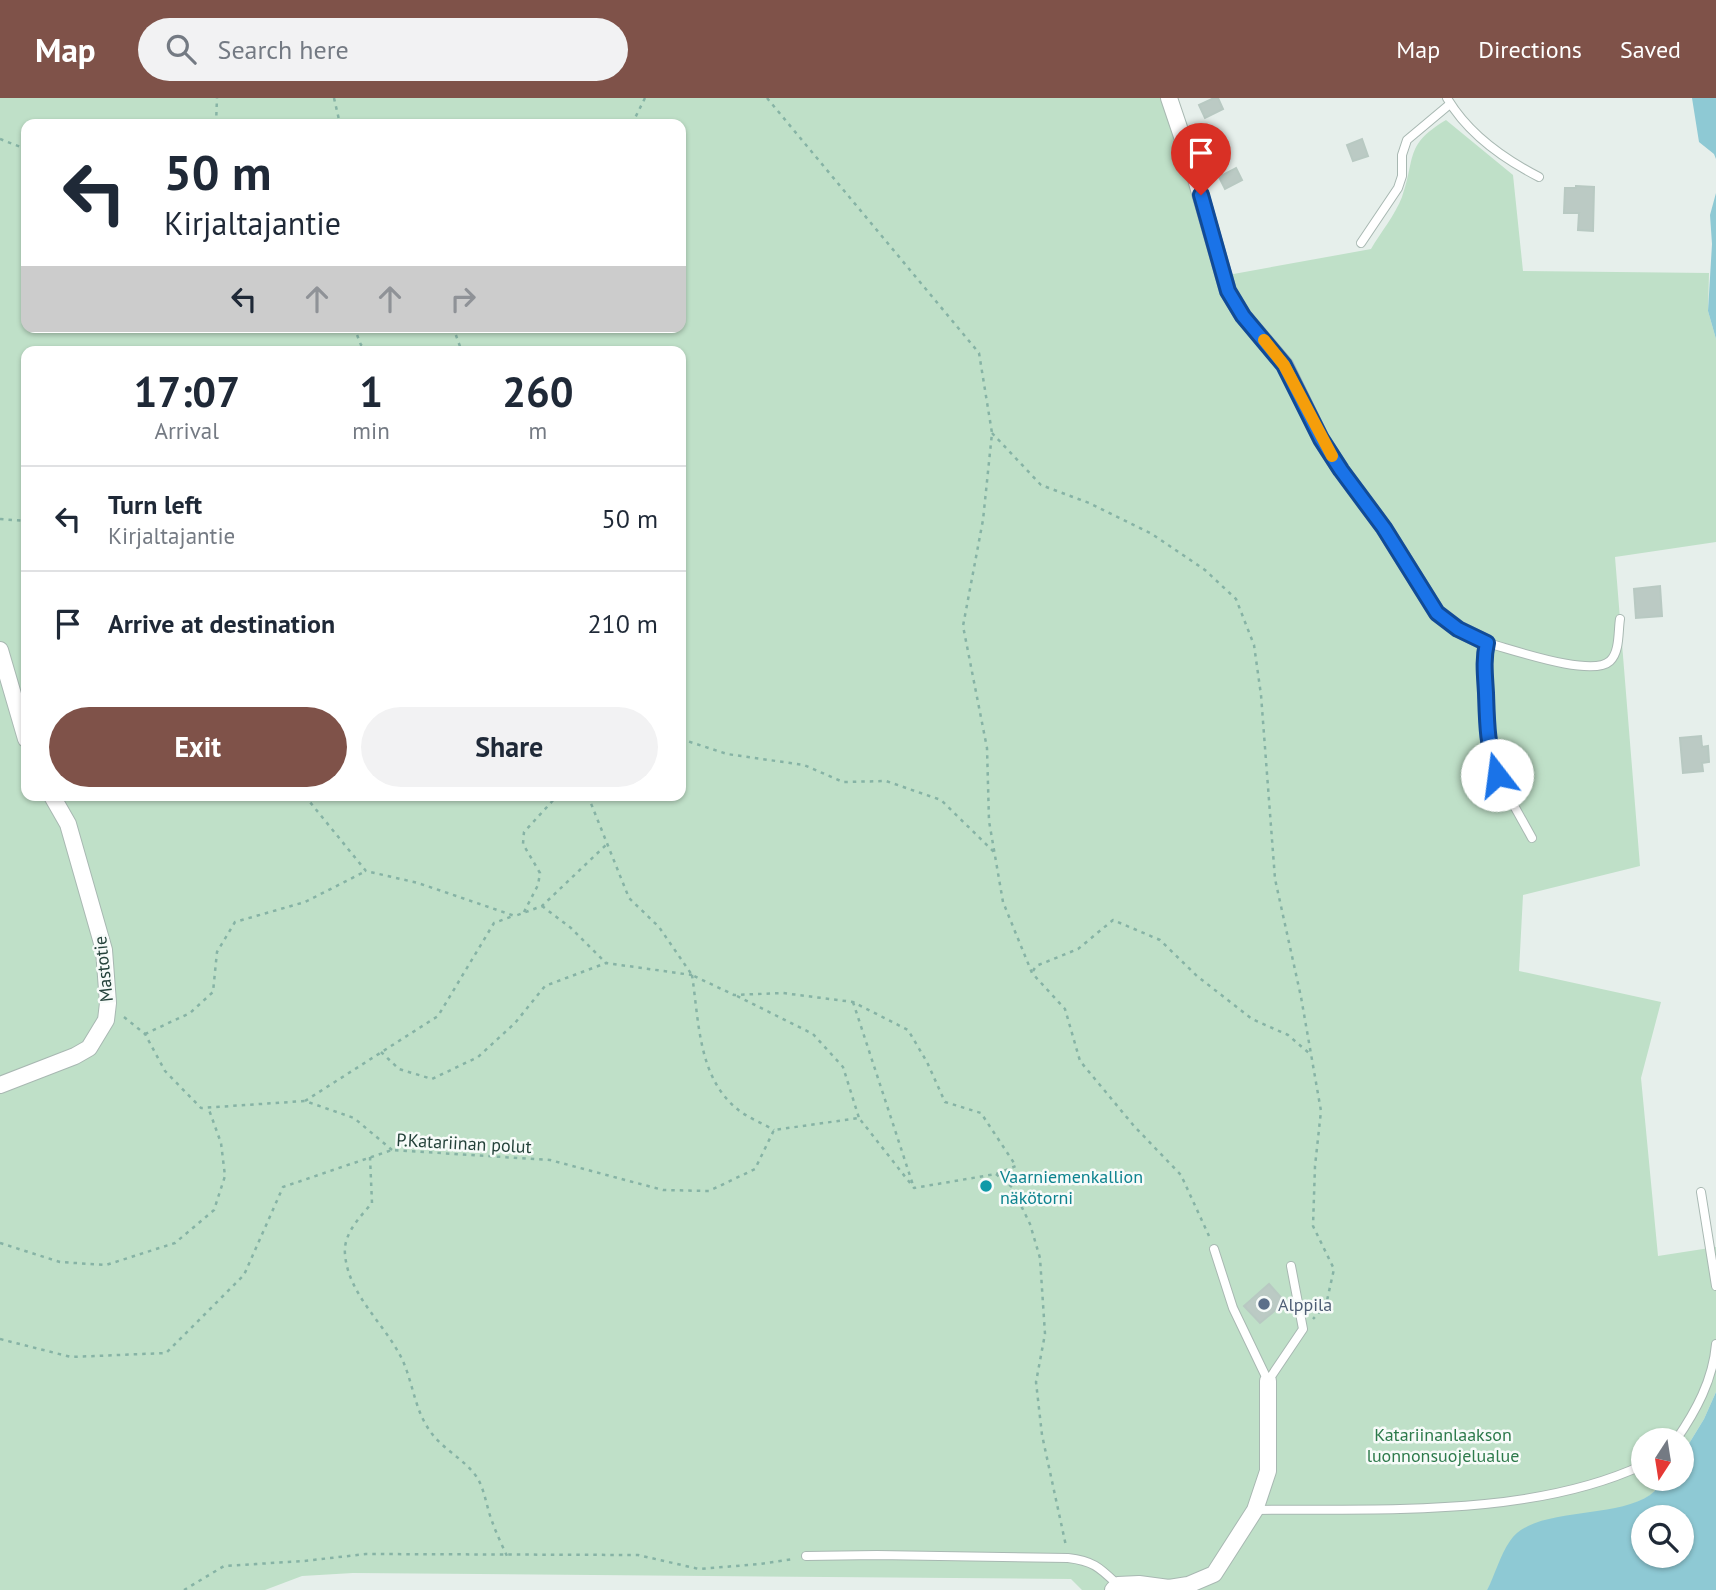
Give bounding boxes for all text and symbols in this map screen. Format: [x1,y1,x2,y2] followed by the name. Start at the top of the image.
[138,18,628,81] search box
[35,28,96,71] text: Map
[162,30,200,68] icon: search
[218,33,349,66] text: Search here
[1396,34,1440,65] text: Map
[1478,34,1582,65] text: Directions
[1620,34,1681,65] text: Saved
[1171,123,1231,195] pin
[1182,134,1220,172] icon: arrive
[164,140,271,204] text: 50 m
[49,147,140,238] icon: left
[164,202,341,244] text: Kirjaltajantie
[225,280,263,318] icon: left
[298,280,336,318] icon: ahead
[371,280,409,318] icon: ahead
[444,280,482,318] icon: right
[133,364,240,419] text: 17:07
[359,364,383,419] text: 1
[502,364,574,419] text: 260
[154,416,219,445] text: Arrival
[352,416,390,445] text: min
[529,416,547,445] text: m
[108,488,202,521] text: Turn left
[49,500,87,538] icon: left
[602,502,658,535] text: 50 m
[108,521,235,550] text: Kirjaltajantie
[49,605,87,643] icon: arrive
[108,607,335,640] text: Arrive at destination
[587,607,658,640] text: 210 m
[49,707,347,787] button: Exit
[361,707,658,787] button: Share
[1460,738,1534,812] position arrow
[88,935,118,1003] street label: Mastotie
[396,1128,532,1158] street label: P.Katariinan polut
[999,1165,1143,1209] place label: Vaarniemenkallion näkötorni
[978,1178,994,1194] marker: Vaarniemenkallion näkötorni
[1278,1293,1332,1316] place label: Alppila
[1256,1296,1272,1312] marker: Alppila
[1367,1423,1519,1467] park label: Katariinanlaakson luonnonsuojelualue
[1631,1428,1694,1491] north arrow
[1631,1428,1694,1568] map controls
[1631,1505,1694,1568] button: search

